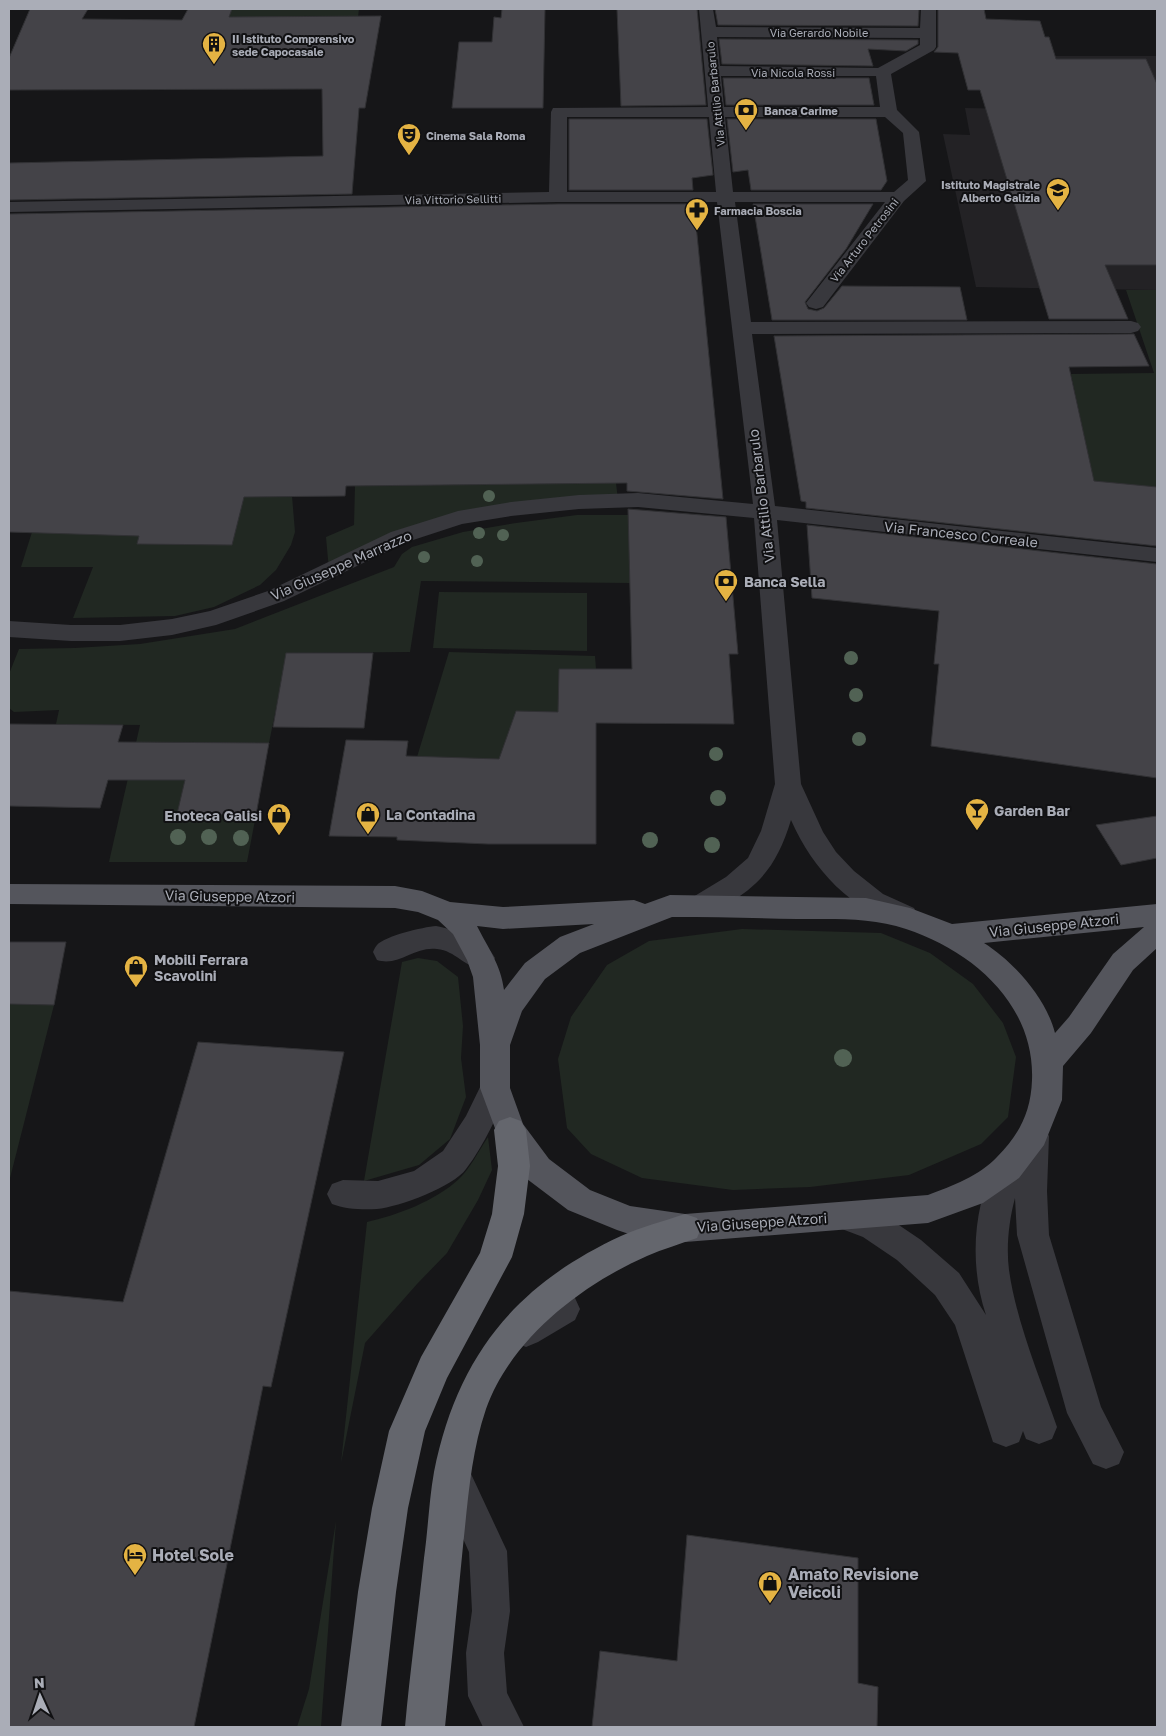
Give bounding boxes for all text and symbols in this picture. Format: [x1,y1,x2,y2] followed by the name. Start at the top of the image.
[770,26,868,39] street label: Via Gerardo Nobile
[201,31,227,65] building icon: II Istituto Comprensivo sede Capocasale
[232,32,355,58] place label: II Istituto Comprensivo sede Capocasale
[703,40,727,147] street label: Via Attilio Barbarulo
[751,66,835,79] street label: Via Nicola Rossi
[733,97,759,131] bank icon: Banca Carime
[764,104,838,117] place label: Banca Carime
[396,122,422,156] theatre icon: Cinema Sala Roma
[426,129,525,142] place label: Cinema Sala Roma
[1045,177,1071,211] school or university icon: Istituto Magistrale Alberto Galizia
[941,178,1040,204] place label: Istituto Magistrale Alberto Galizia
[405,192,501,206] street label: Via Vittorio Sellitti
[827,195,901,285] street label: Via Arturo Petrosini
[684,197,710,231] pharmacy icon: Farmacia Boscia
[714,204,802,217] place label: Farmacia Boscia
[744,428,778,564] street label: Via Attilio Barbarulo
[883,517,1039,551] street label: Via Francesco Correale
[268,526,414,604] street label: Via Giuseppe Marrazzo
[713,568,739,602] bank icon: Banca Sella
[744,573,825,590] place label: Banca Sella
[964,797,990,831] bar icon: Garden Bar
[355,801,381,835] shop icon: La Contadina
[266,802,292,836] shop icon: Enoteca Galisi
[994,802,1070,819] place label: Garden Bar
[386,806,475,823] place label: La Contadina
[164,807,262,824] place label: Enoteca Galisi
[165,886,295,906] street label: Via Giuseppe Atzori
[988,910,1120,940] street label: Via Giuseppe Atzori
[154,951,248,984] place label: Mobili Ferrara Scavolini
[123,954,149,988] shop icon: Mobili Ferrara Scavolini
[696,1209,828,1235] street label: Via Giuseppe Atzori
[122,1542,148,1576] hotel icon: Hotel Sole
[152,1545,234,1565] place label: Hotel Sole
[788,1564,919,1602] place label: Amato Revisione Veicoli
[757,1570,783,1604] shop icon: Amato Revisione Veicoli
[15,1671,65,1721] north arrow
[34,1674,45,1691] text: N

